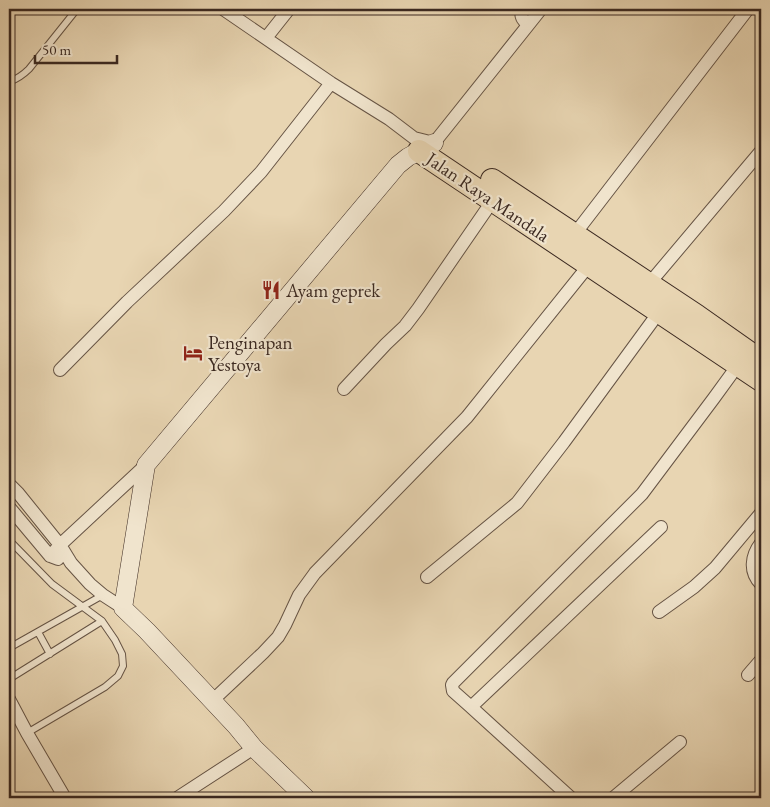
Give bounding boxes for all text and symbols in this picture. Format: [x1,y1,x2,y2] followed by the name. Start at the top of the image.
[35,32,118,64] scale bar
[42,40,71,59] text: 50 m
[420,145,555,248] street label: Jalan Raya Mandala
[285,278,381,303] place label: Ayam geprek
[260,279,282,301] restaurant icon: Ayam geprek
[208,330,293,377] place label: Penginapan Yestoya
[182,342,204,364] hotel icon: Penginapan Yestoya

